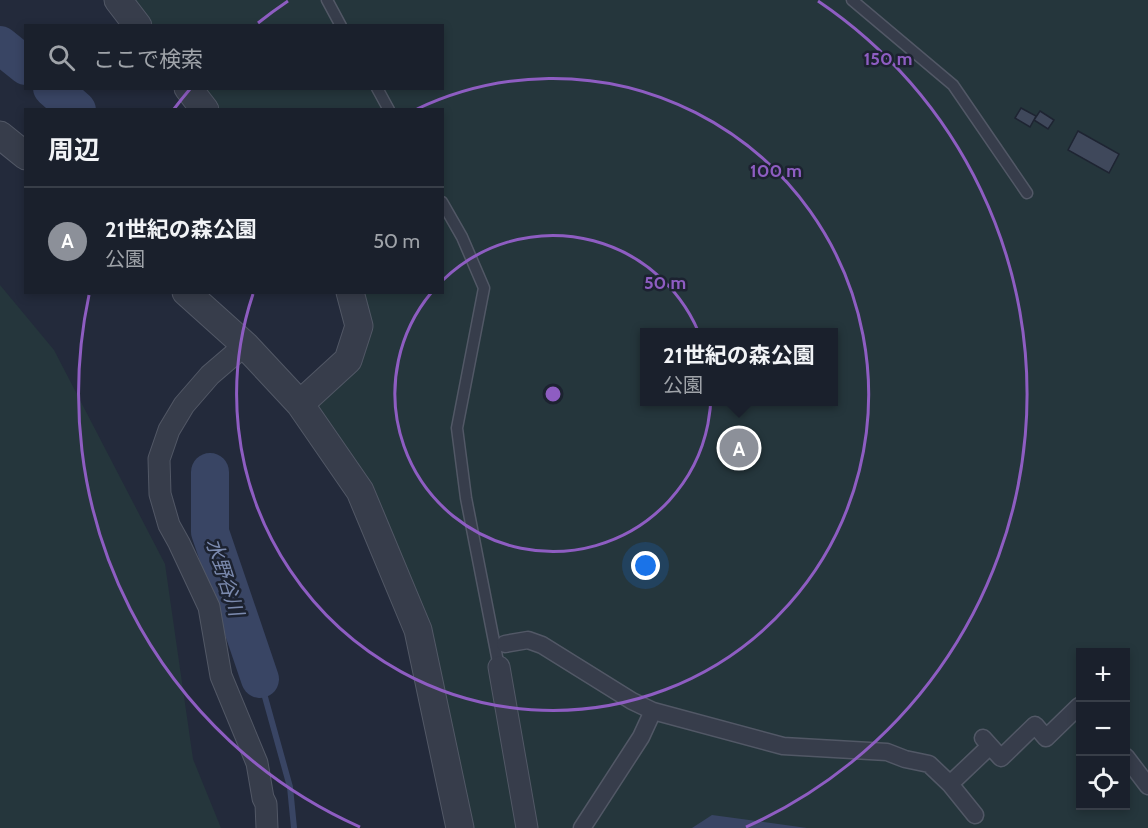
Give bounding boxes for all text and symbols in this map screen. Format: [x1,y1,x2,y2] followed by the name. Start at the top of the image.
[24,24,444,90] search box
[45,41,78,74] icon: search
[93,46,203,73] text: ここで検索
[864,48,912,70] text: 150 m
[48,134,100,166] text: 周辺
[750,160,802,182] text: 100 m
[105,216,257,243] text: 21世紀の森公園
[61,229,74,253] text: A
[373,229,420,253] text: 50 m
[105,247,145,271] text: 公園
[644,272,686,294] text: 50 m
[640,328,838,406] popup
[663,342,815,369] text: 21世紀の森公園
[663,373,703,397] text: 公園
[543,384,563,404] centre of rings
[720,426,758,470] pin: A
[201,535,249,621] water label: 水野谷川
[631,551,660,580] your location
[1076,648,1130,810] map controls
[1076,648,1130,702] button: +
[1076,702,1130,756] button: −
[1076,756,1130,810] button: locate

